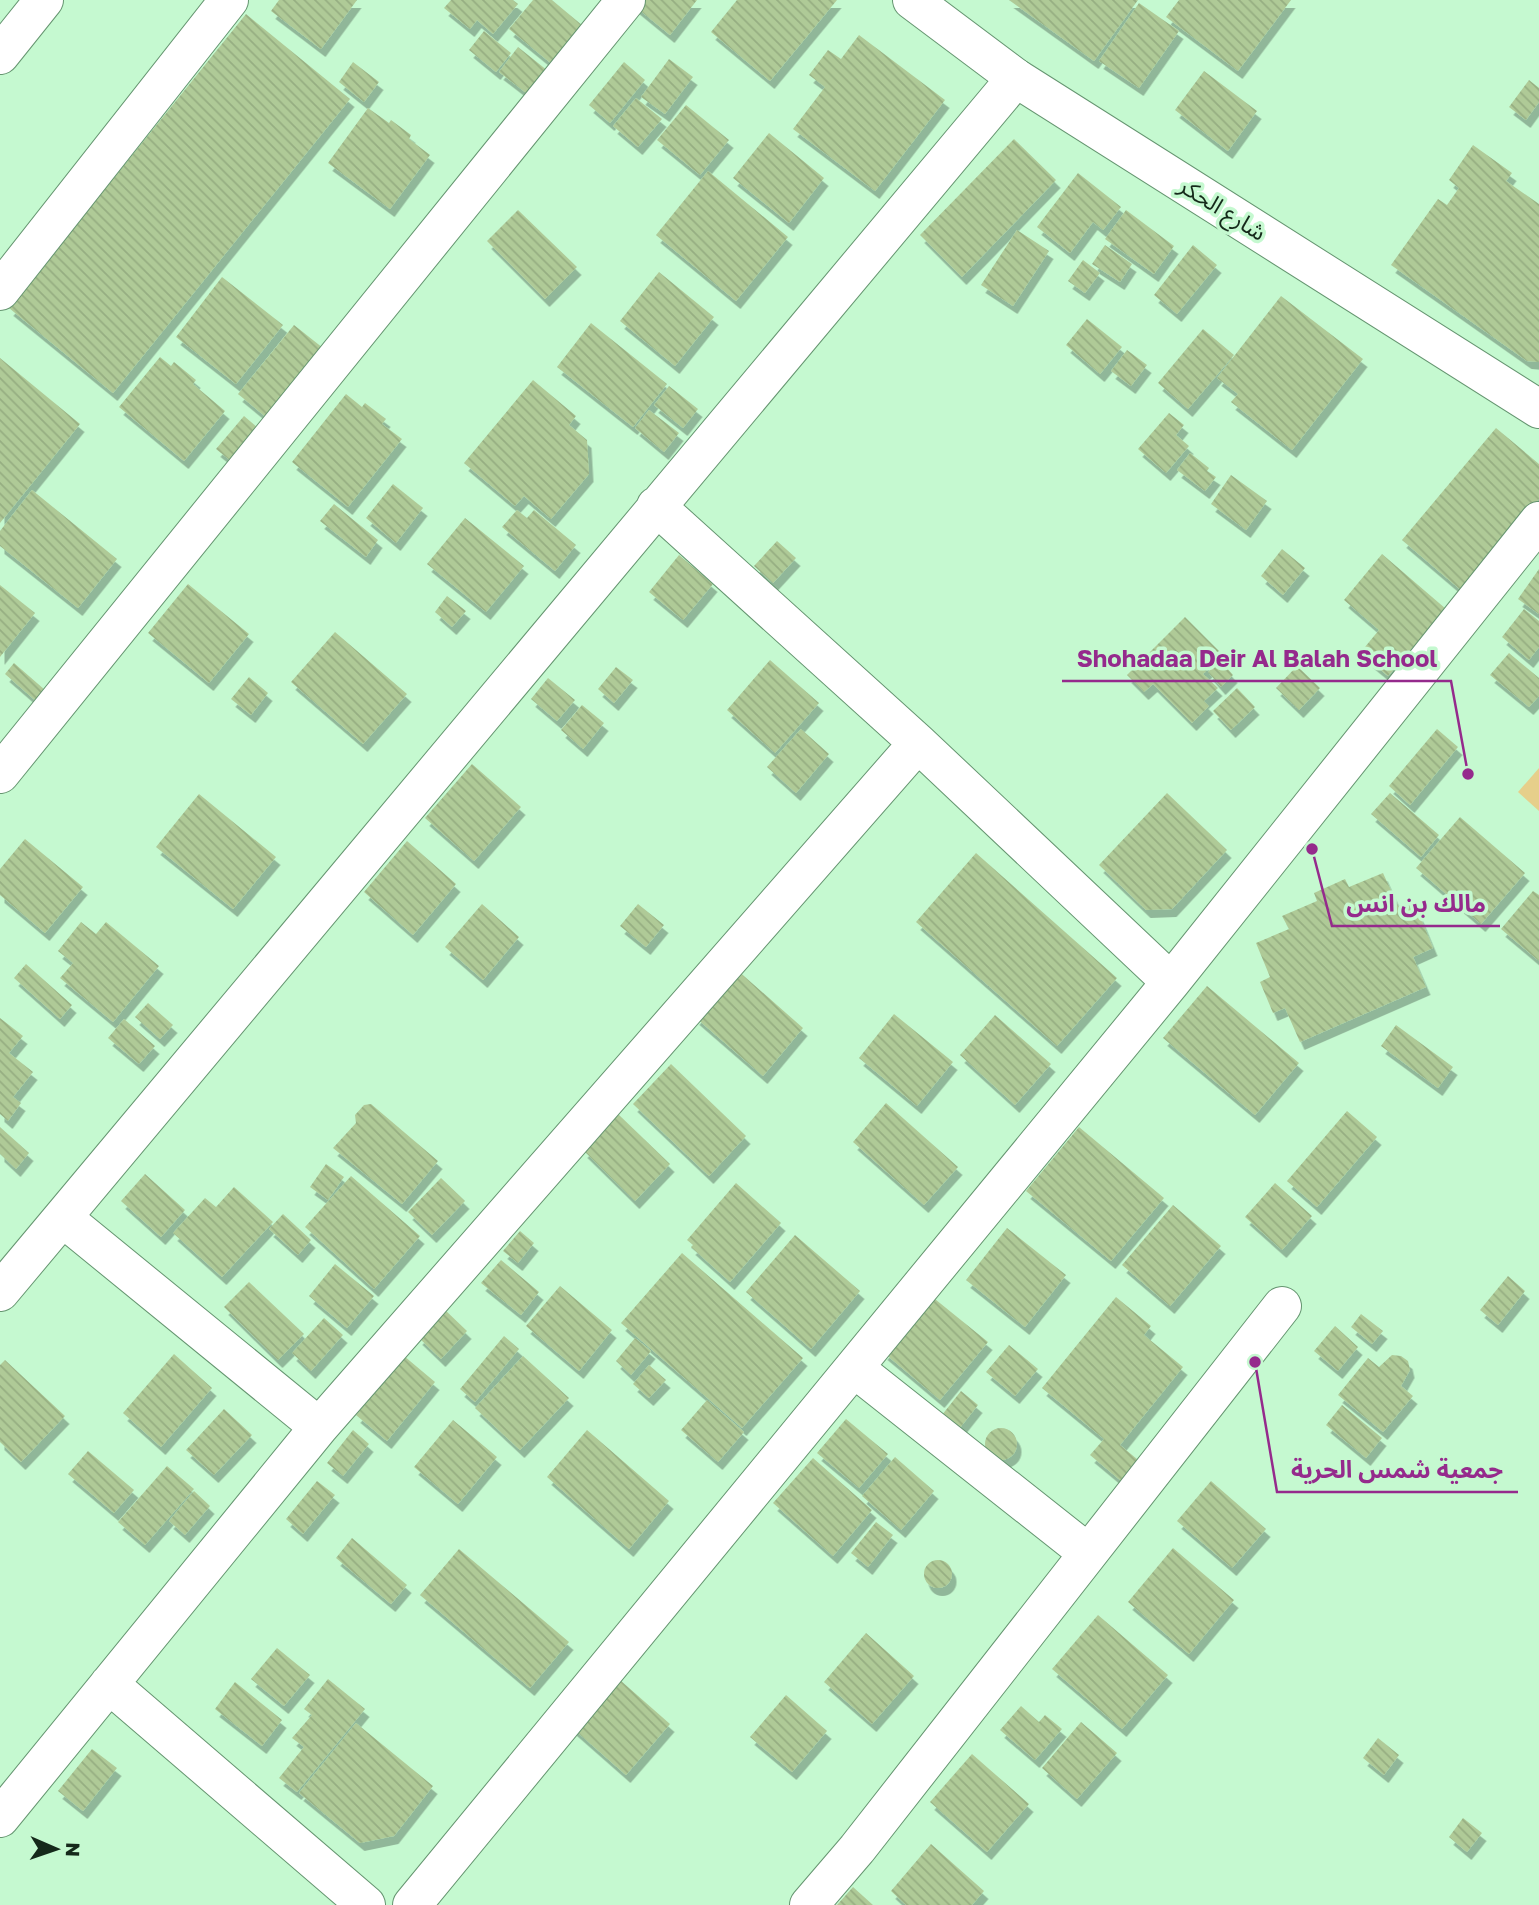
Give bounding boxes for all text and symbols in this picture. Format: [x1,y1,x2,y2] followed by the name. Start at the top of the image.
[1171,170,1272,249] street label: شارع الحكر
[1062,636,1451,681] callout: Shohadaa Deir Al Balah School
[1077,643,1437,672] text: Shohadaa Deir Al Balah School
[1332,881,1500,926] callout: مالك بن انس
[1346,888,1486,918] text: مالك بن انس
[1277,1447,1518,1492] callout: جمعية شمس الحرية
[1291,1454,1503,1484] text: جمعية شمس الحرية
[21,1814,91,1884] north arrow
[62,1842,85,1857] text: N

